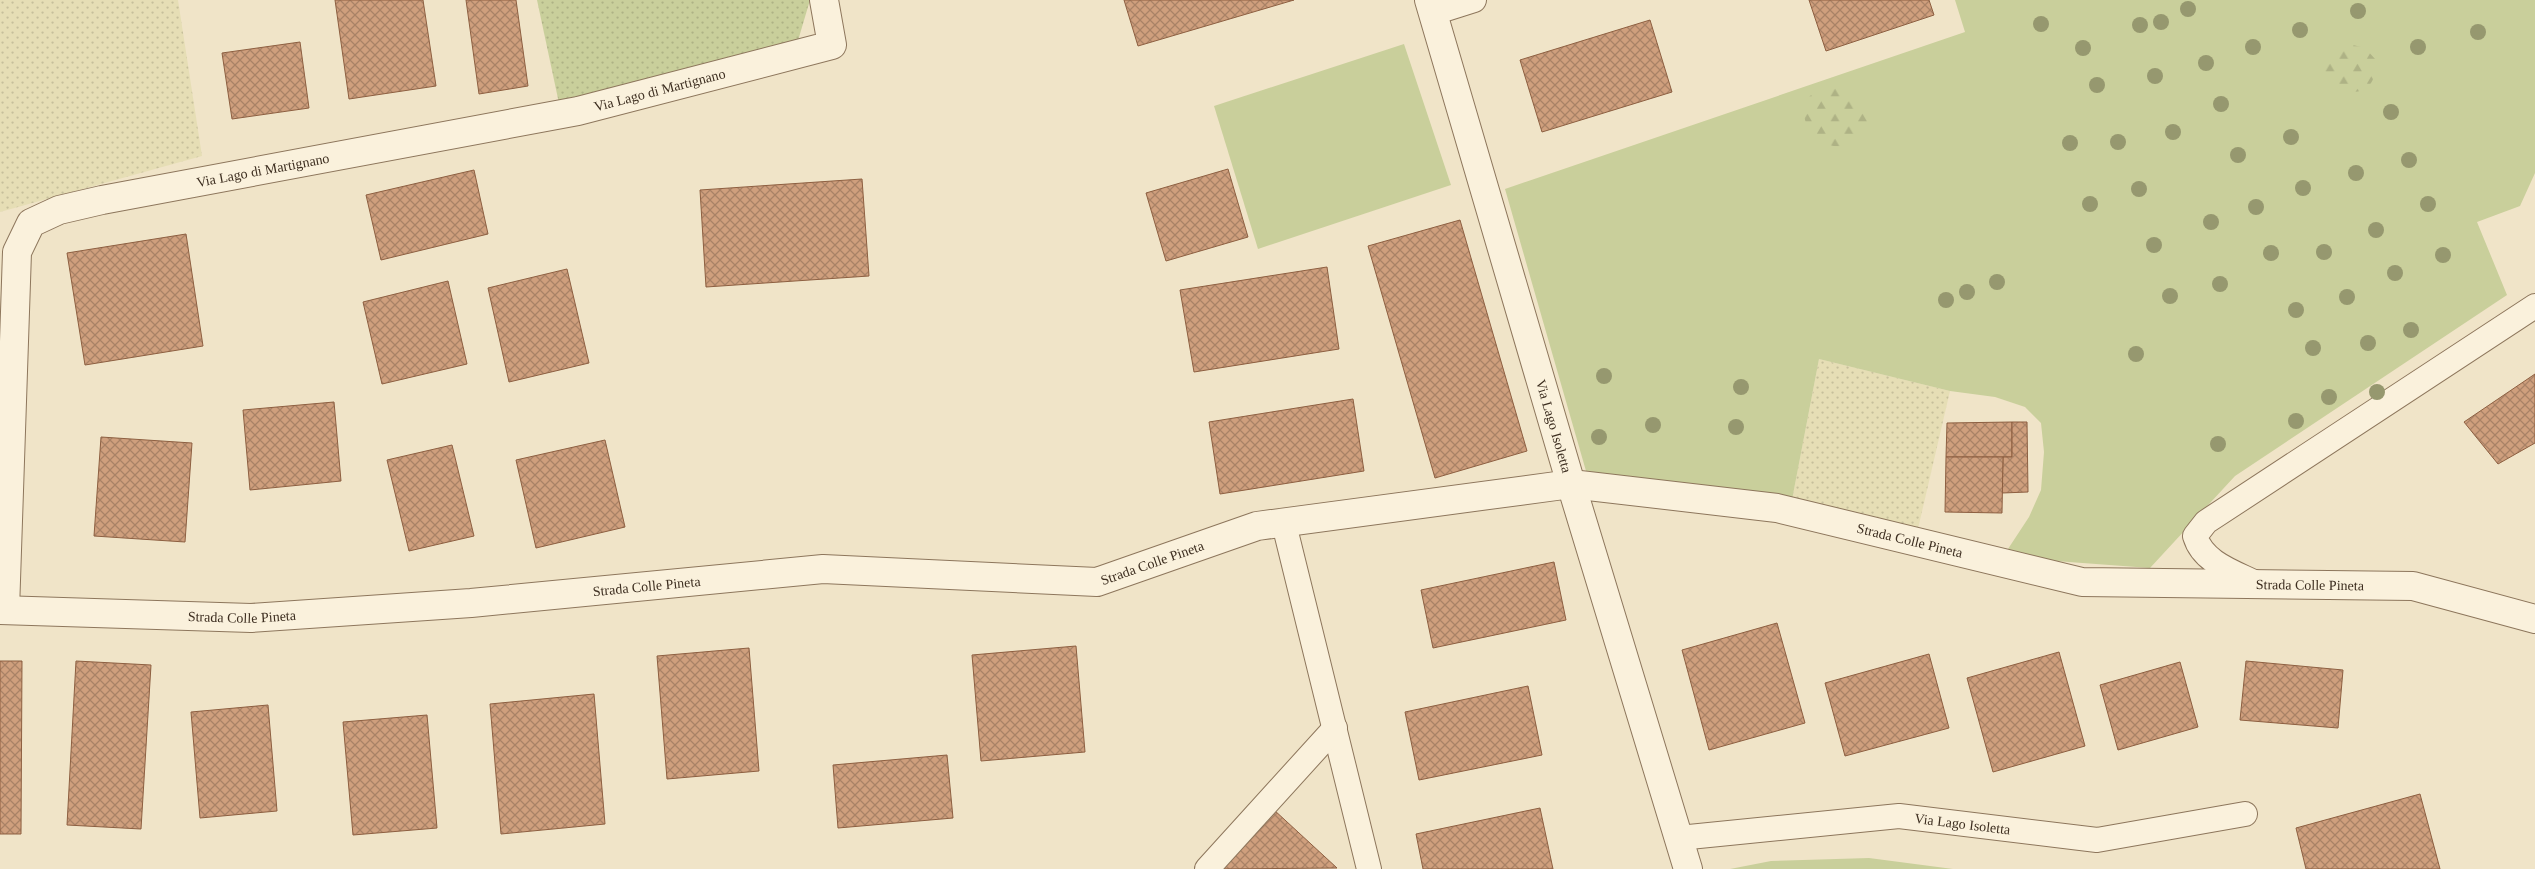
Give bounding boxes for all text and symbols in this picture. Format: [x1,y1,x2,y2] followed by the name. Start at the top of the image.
[593,66,727,114] street label: Via Lago di Martignano
[195,151,331,190] street label: Via Lago di Martignano
[1533,378,1575,475] street label: Via Lago Isoletta
[1855,521,1965,561] street label: Strada Colle Pineta
[1099,538,1207,588] street label: Strada Colle Pineta
[592,574,702,599] street label: Strada Colle Pineta
[2256,577,2365,593] street label: Strada Colle Pineta
[188,608,297,626] street label: Strada Colle Pineta
[1914,811,2012,838] street label: Via Lago Isoletta

